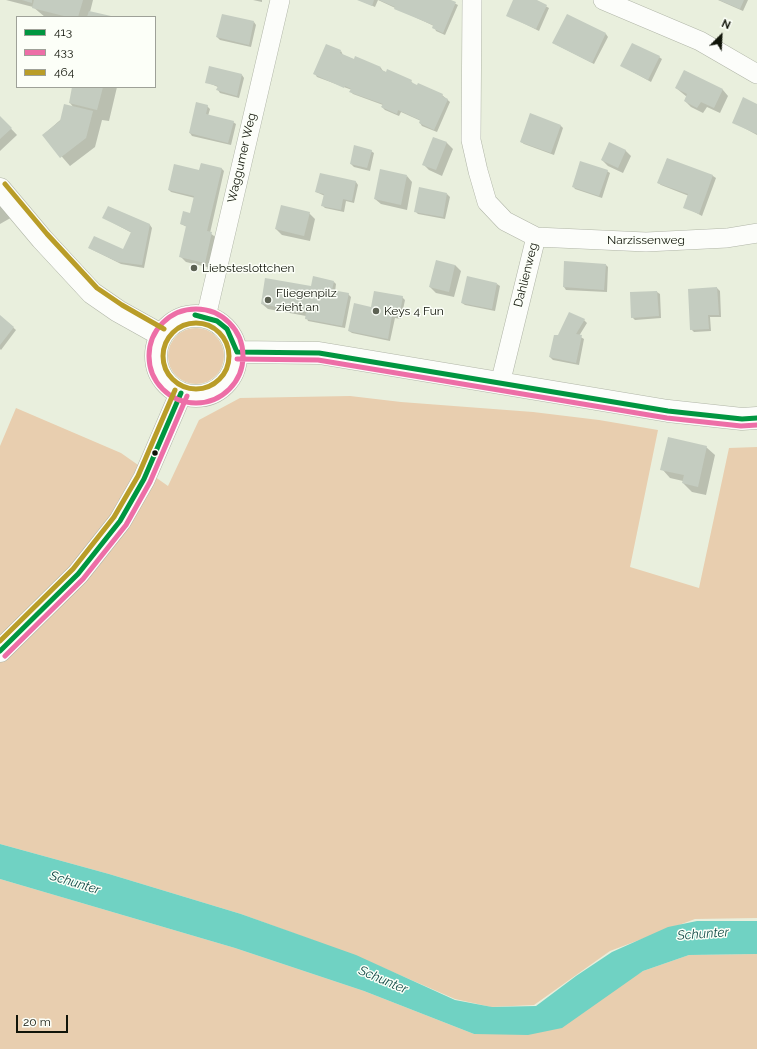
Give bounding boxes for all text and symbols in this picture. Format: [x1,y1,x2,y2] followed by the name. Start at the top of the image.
[16,16,156,88] legend
[701,16,741,56] north arrow
[720,17,733,32] text: N
[54,25,72,39] text: 413
[54,45,73,59] text: 433
[54,65,74,79] text: 464
[225,112,259,204] street label: Waggumer Weg
[607,233,685,247] street label: Narzissenweg
[511,241,541,309] street label: Dahlienweg
[202,261,294,275] place label: Liebsteslottchen
[189,263,199,273] marker: Liebsteslottchen
[276,286,337,314] place label: Fliegenpilz zieht an
[263,295,273,305] marker: Fliegenpilz zieht an
[384,304,444,318] place label: Keys 4 Fun
[371,306,381,316] marker: Keys 4 Fun
[150,448,160,458] unlabelled marker
[48,868,102,898] water label: Schunter
[677,924,729,944] water label: Schunter
[356,963,410,997] water label: Schunter
[18,1007,70,1033] scale bar
[23,1015,51,1029] text: 20 m

